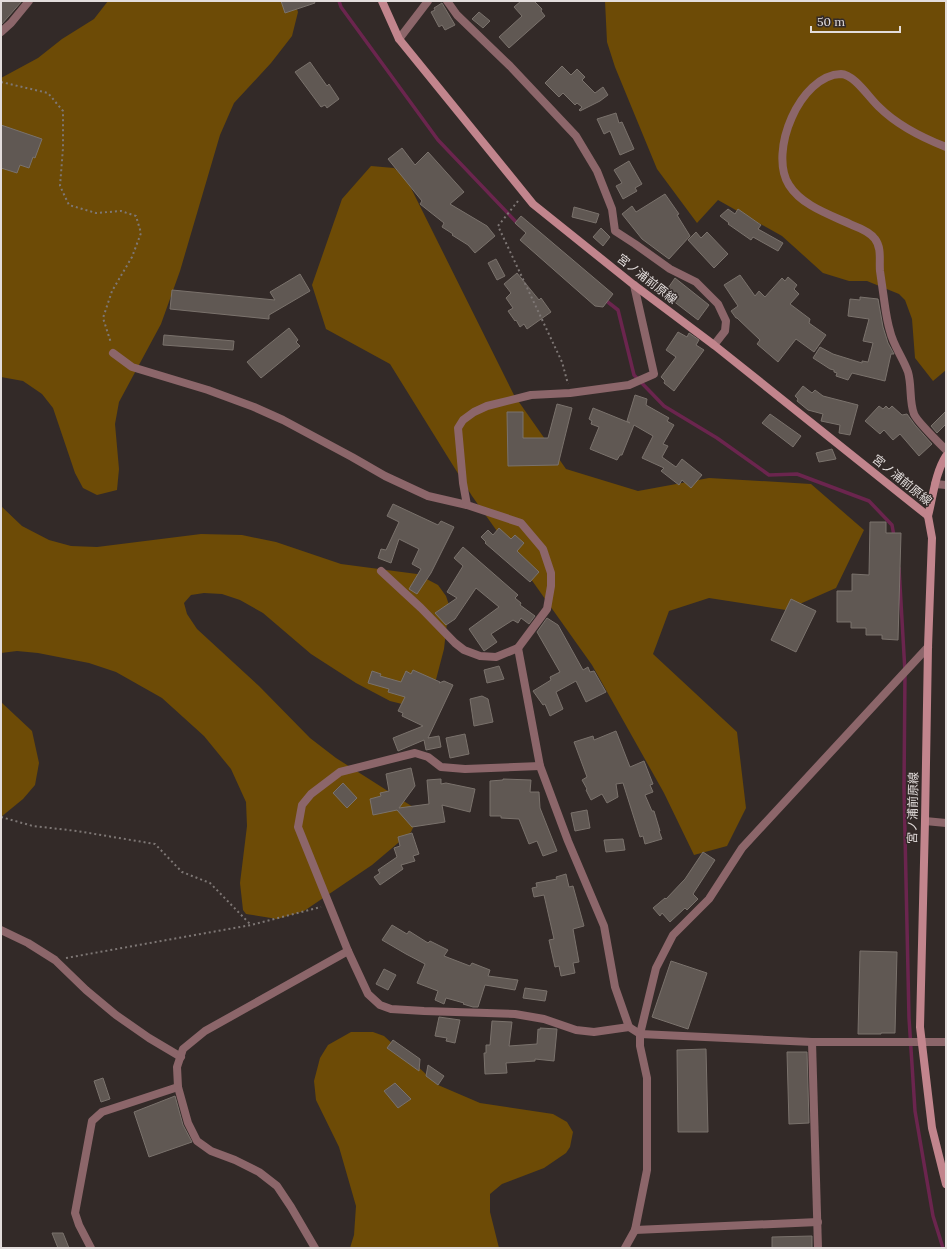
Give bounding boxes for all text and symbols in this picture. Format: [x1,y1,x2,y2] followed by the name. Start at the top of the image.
[811,8,900,34] scale bar
[817,14,845,29] text: 50 m
[614,251,680,307] street label: 宮ノ浦前原線
[870,451,935,508] street label: 宮ノ浦前原線
[904,772,921,844] street label: 宮ノ浦前原線

